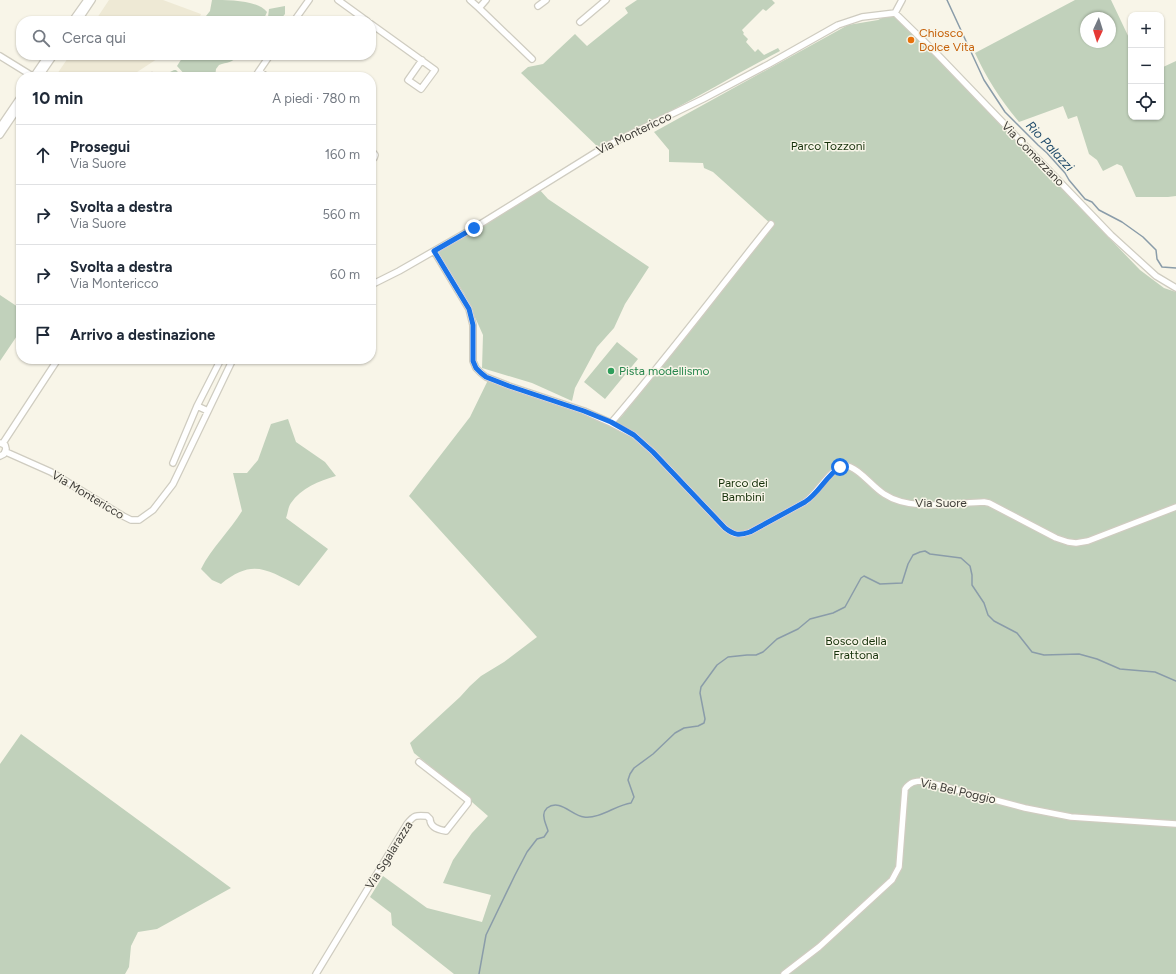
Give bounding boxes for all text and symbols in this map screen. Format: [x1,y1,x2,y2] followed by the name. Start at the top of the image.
[1080,12,1116,48] north arrow
[1128,12,1164,120] map controls
[1128,12,1164,48] button: +
[16,16,376,60] search box
[919,26,975,54] place label: Chiosco Dolce Vita
[30,27,52,49] icon: search
[62,29,126,47] text: Cerca qui
[906,35,916,45] marker: Chiosco Dolce Vita
[1128,48,1164,84] button: −
[1128,84,1164,120] button: locate
[32,88,83,108] text: 10 min
[272,91,360,106] text: A piedi · 780 m
[594,109,674,157] street label: Via Montericco
[1023,118,1078,175] water label: Rio Palazzi
[999,119,1067,189] street label: Via Comezzano
[70,138,130,156] text: Prosegui
[791,139,865,153] park label: Parco Tozzoni
[32,144,54,166] icon: ahead
[325,147,360,162] text: 160 m
[70,156,126,171] text: Via Suore
[70,198,173,216] text: Svolta a destra
[32,204,54,226] icon: right
[323,207,360,222] text: 560 m
[70,216,126,231] text: Via Suore
[465,219,483,237] route end
[70,258,173,276] text: Svolta a destra
[32,264,54,286] icon: right
[330,267,360,282] text: 60 m
[70,276,159,291] text: Via Montericco
[32,324,54,346] icon: arrive
[70,326,215,344] text: Arrivo a destinazione
[619,364,710,378] place label: Pista modellismo
[606,366,616,376] marker: Pista modellismo
[831,458,849,476] route start
[49,468,127,522] street label: Via Montericco
[718,476,768,504] park label: Parco dei Bambini
[915,496,967,510] street label: Via Suore
[825,634,887,662] park label: Bosco della Frattona
[919,775,997,807] street label: Via Bel Poggio
[363,818,415,892] street label: Via Sgalarazza

